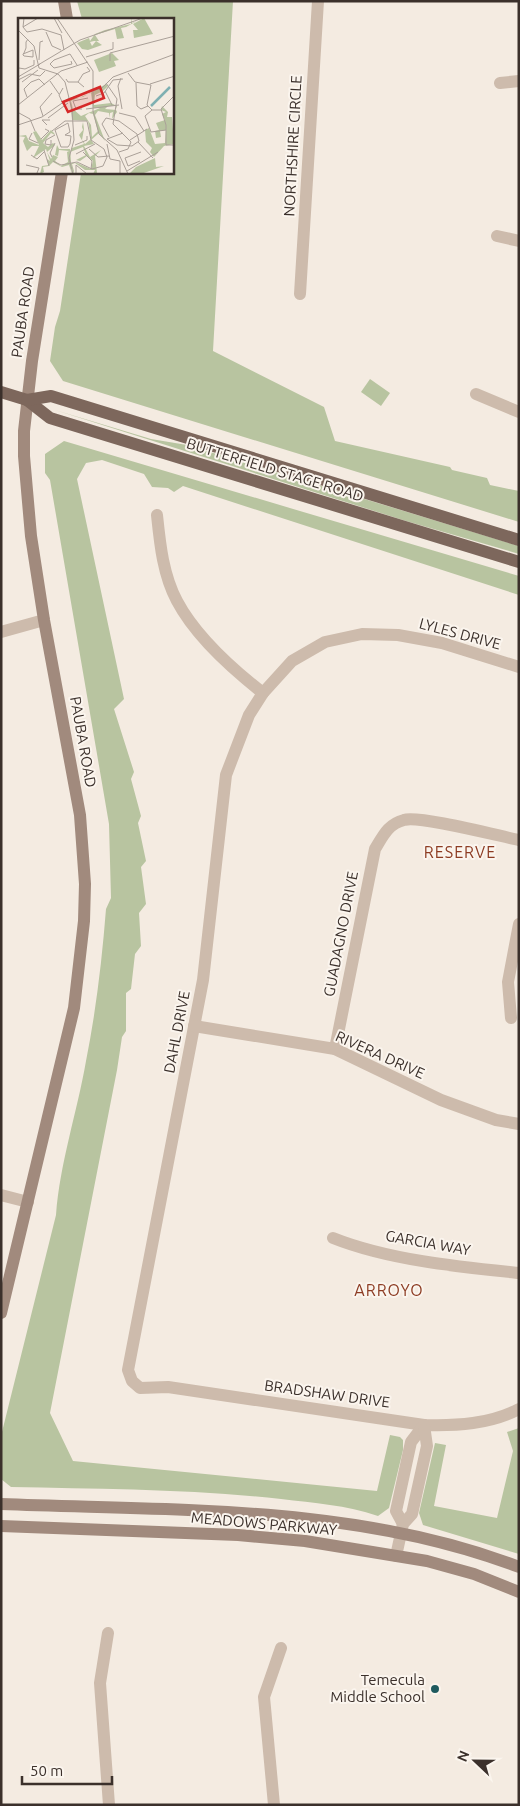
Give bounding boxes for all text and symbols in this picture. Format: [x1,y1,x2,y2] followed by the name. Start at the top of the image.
[18,18,174,174] inset map
[280,75,305,217] street label: NORTHSHIRE CIRCLE
[8,265,37,359] street label: PAUBA ROAD
[185,434,366,505] street label: BUTTERFIELD STAGE ROAD
[417,614,503,653] street label: LYLES DRIVE
[67,695,100,789] street label: PAUBA ROAD
[424,843,496,861] district label: RESERVE
[320,870,361,998] street label: GUADAGNO DRIVE
[160,989,193,1074] street label: DAHL DRIVE
[333,1027,427,1082] street label: RIVERA DRIVE
[384,1227,472,1258] street label: GARCIA WAY
[354,1281,424,1299] district label: ARROYO
[263,1376,391,1411] street label: BRADSHAW DRIVE
[190,1509,338,1538] street label: MEADOWS PARKWAY
[330,1671,425,1705] place label: Temecula Middle School
[429,1683,441,1695] marker: Temecula Middle School
[450,1736,500,1786] north arrow
[454,1748,472,1764] text: N
[22,1754,112,1786] scale bar
[30,1762,63,1779] text: 50 m

